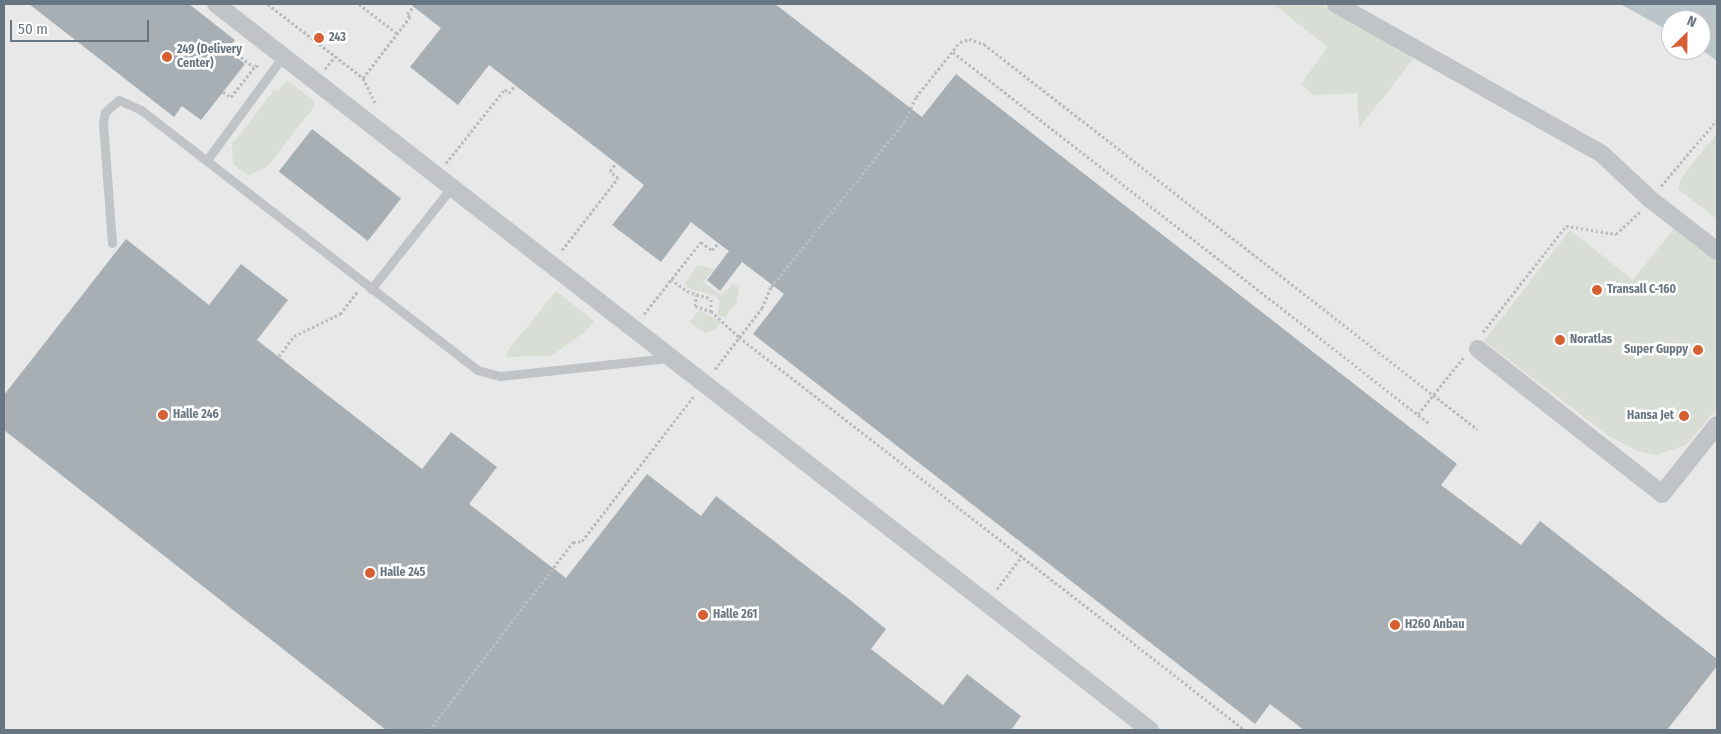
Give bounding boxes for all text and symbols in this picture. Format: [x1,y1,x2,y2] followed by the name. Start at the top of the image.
[12,10,151,42] scale bar
[1661,10,1711,60] north arrow
[1684,12,1699,31] text: N
[18,20,48,38] text: 50 m
[329,31,346,45] place label: 243
[313,32,325,44] marker: 243
[177,43,242,71] place label: 249 (Delivery Center)
[161,51,173,63] marker: 249 (Delivery Center)
[1607,283,1676,297] place label: Transall C-160
[1591,284,1603,296] marker: Transall C-160
[1570,333,1612,347] place label: Noratlas
[1554,334,1566,346] marker: Noratlas
[1624,343,1688,357] place label: Super Guppy
[1692,344,1704,356] marker: Super Guppy
[173,408,219,422] place label: Halle 246
[157,409,169,421] marker: Halle 246
[1627,409,1674,423] place label: Hansa Jet
[1678,410,1690,422] marker: Hansa Jet
[380,566,425,580] place label: Halle 245
[364,567,376,579] marker: Halle 245
[713,608,757,622] place label: Halle 261
[697,609,709,621] marker: Halle 261
[1405,618,1465,632] place label: H260 Anbau
[1389,619,1401,631] marker: H260 Anbau

